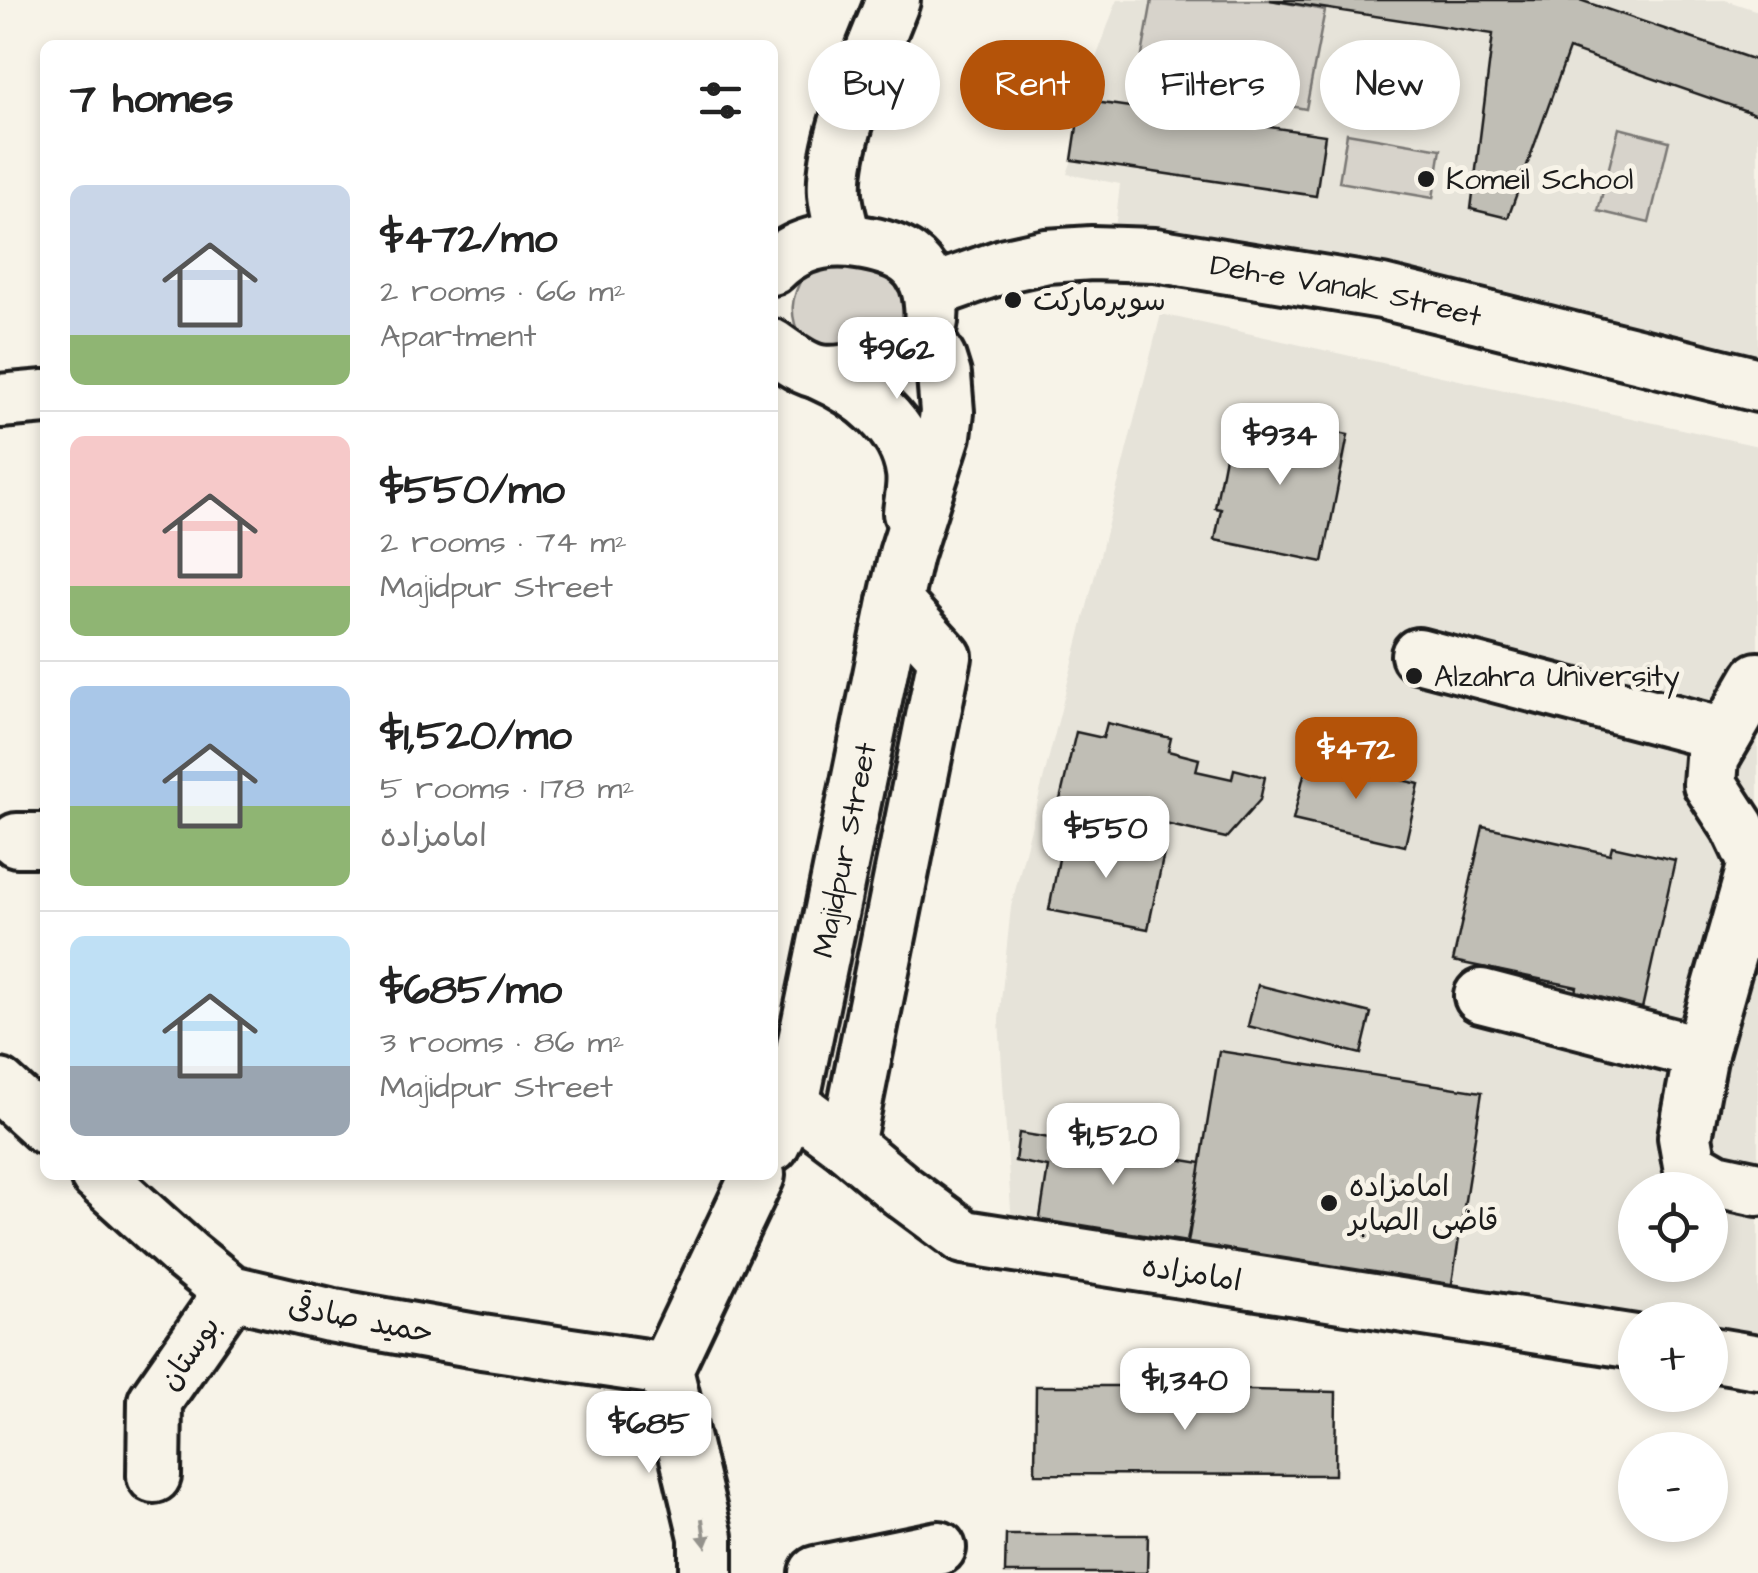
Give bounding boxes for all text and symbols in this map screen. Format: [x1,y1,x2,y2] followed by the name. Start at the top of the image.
[808,40,940,130] chip: Buy
[960,40,1105,130] chip: Rent
[1125,40,1300,130] chip: Filters
[1320,40,1460,130] chip: New
[70,71,234,129] text: 7 homes
[693,73,748,128] icon: filters
[1446,159,1633,201] place label: Komeil School
[1415,168,1437,190] marker: Komeil School
[380,211,557,269] text: $472/mo
[150,225,270,345] icon: home
[1207,244,1486,338] street label: Deh-e Vanak Street
[380,269,626,314] text: 2 rooms · 66 m²
[1033,280,1166,322] place label: سوپرمارکت
[1002,289,1024,311] marker: سوپرمارکت
[380,314,536,359] text: Apartment
[838,317,956,402] pin: $962
[860,327,934,372] text: $962
[1221,403,1339,488] pin: $934
[1243,413,1317,458] text: $934
[380,462,565,520] text: $550/mo
[150,476,270,596] icon: home
[380,520,627,565] text: 2 rooms · 74 m²
[380,565,613,610] text: Majidpur Street
[1434,656,1680,699] place label: Alzahra University
[1403,665,1425,687] marker: Alzahra University
[380,708,572,766] text: $1,520/mo
[1297,717,1415,802] pin: $472
[150,726,270,846] icon: home
[1317,727,1395,772] text: $472
[803,739,888,961] street label: Majidpur Street
[380,766,634,811] text: 5 rooms · 178 m²
[1047,796,1165,881] pin: $550
[1064,806,1148,851] text: $550
[380,814,487,859] text: امامزاده
[380,962,562,1020] text: $685/mo
[150,976,270,1096] icon: home
[380,1020,624,1065] text: 3 rooms · 86 m²
[380,1065,613,1110] text: Majidpur Street
[1032,1103,1194,1188] pin: $1,520
[1069,1113,1157,1158] text: $1,520
[1346,1166,1498,1242] place label: امامزاده قاضی الصابر
[1618,1172,1728,1542] map controls
[1618,1172,1728,1282] button: locate
[1318,1192,1340,1214] marker: امامزاده قاضی الصابر
[1139,1245,1245,1303] street label: امامزاده
[285,1285,437,1355] street label: حمید صادقی
[1618,1302,1728,1412] button: +
[149,1308,231,1399] street label: بوستان
[1104,1348,1266,1433] pin: $1,340
[1142,1358,1228,1403] text: $1,340
[590,1391,708,1476] pin: $685
[608,1401,690,1446] text: $685
[1618,1432,1728,1542] button: −
[696,1517,712,1549] one-way arrow

